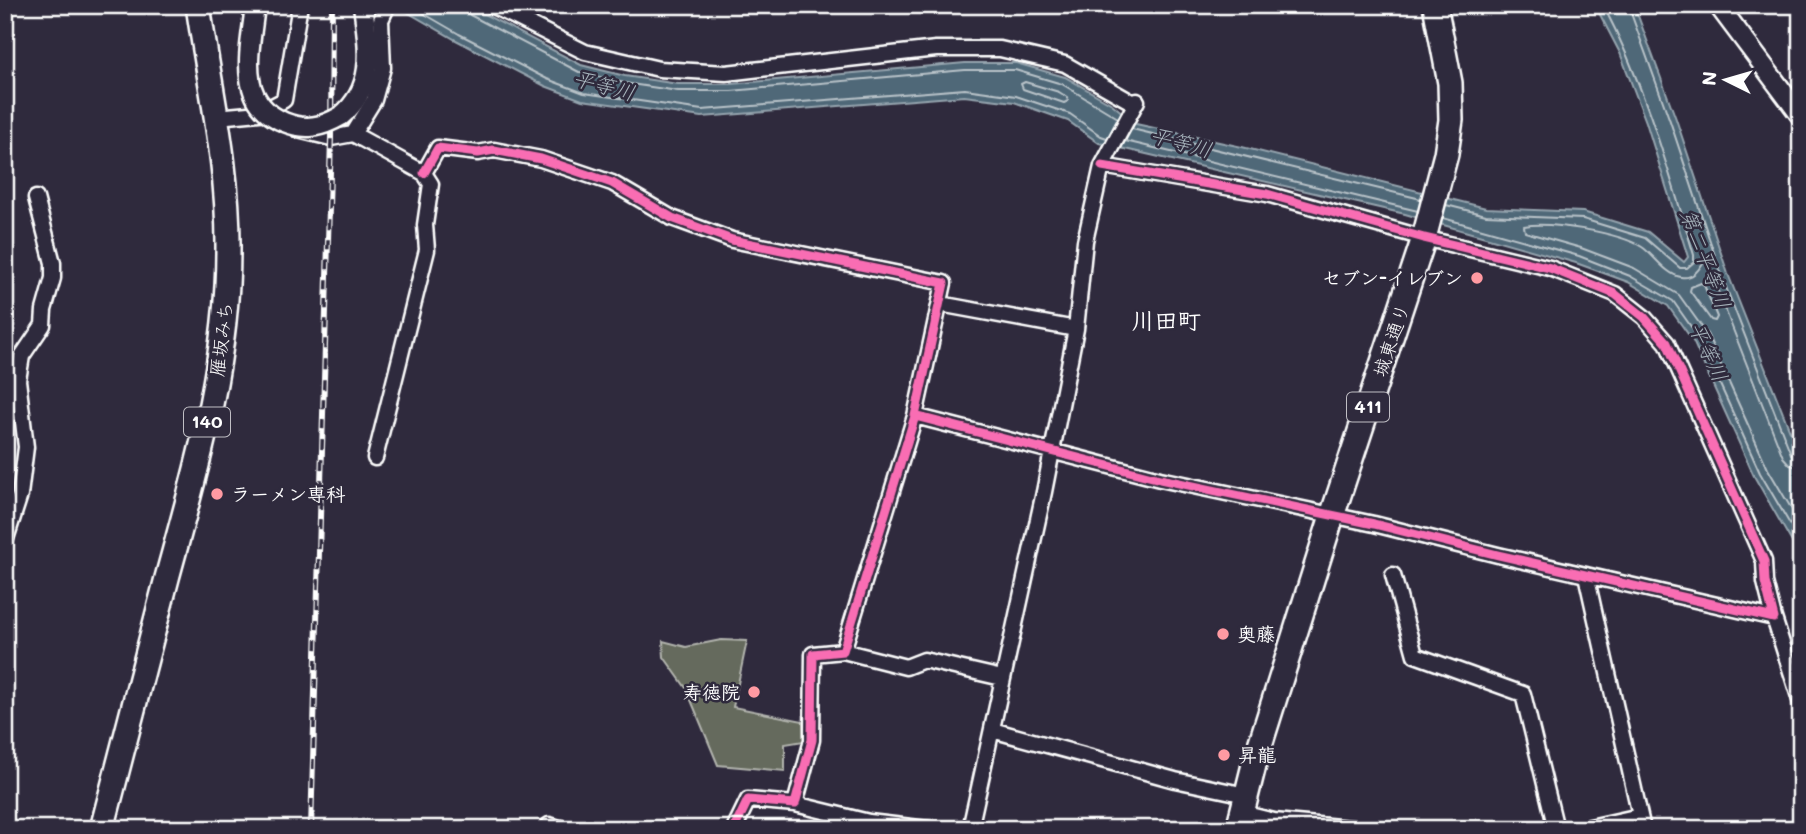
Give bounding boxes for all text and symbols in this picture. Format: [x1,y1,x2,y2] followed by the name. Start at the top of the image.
[1690,46,1760,116] north arrow
[570,63,638,106] water label: 平等川
[1695,70,1722,87] text: N
[1147,120,1215,163] water label: 平等川
[1675,205,1738,312] water label: 第二平等川
[1322,265,1463,290] place label: セブン-イレブン
[1469,270,1485,286] marker: セブン-イレブン
[204,300,237,378] street label: 雁坂みち
[1366,300,1415,380] street label: 城東通り
[1132,305,1201,335] district label: 川田町
[1684,317,1735,386] water label: 平等川
[1347,393,1389,422] road number: 411
[184,408,230,436] road number: 140
[231,481,346,506] place label: ラーメン専科
[209,486,225,502] marker: ラーメン専科
[1237,621,1275,646] place label: 奥藤
[1215,626,1231,642] marker: 奥藤
[683,679,740,704] place label: 寿徳院
[746,684,762,700] marker: 寿徳院
[1238,742,1276,767] place label: 昇龍
[1216,747,1232,763] marker: 昇龍

